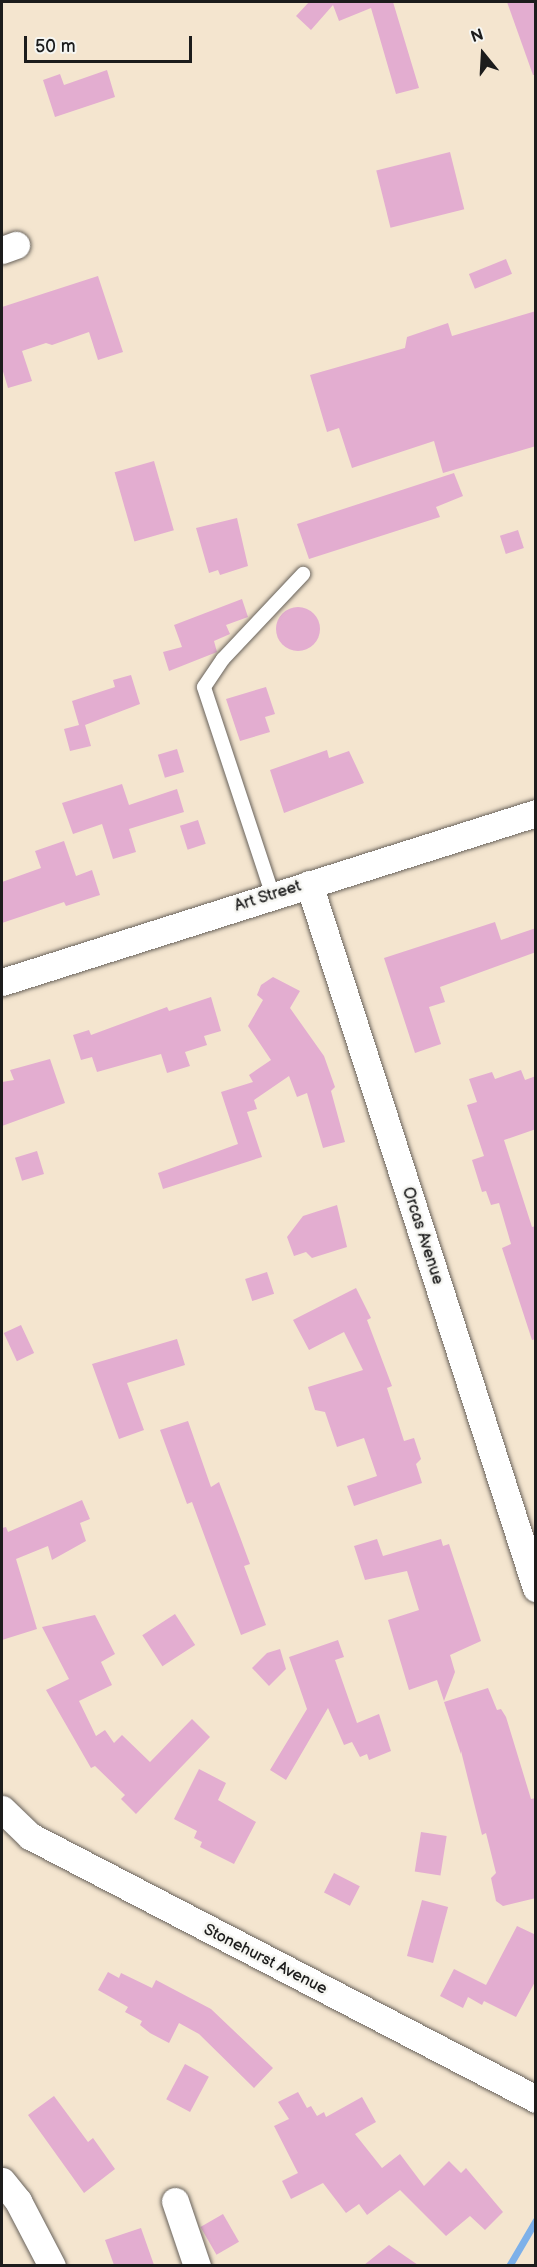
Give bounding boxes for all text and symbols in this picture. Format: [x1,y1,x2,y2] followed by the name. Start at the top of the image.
[27,24,195,62] scale bar
[453,24,513,84] north arrow
[469,26,486,47] text: N
[35,36,76,57] text: 50 m
[232,877,304,917] street label: Art Street
[397,1185,447,1287] street label: Orcas Avenue
[200,1921,330,1999] street label: Stonehurst Avenue

